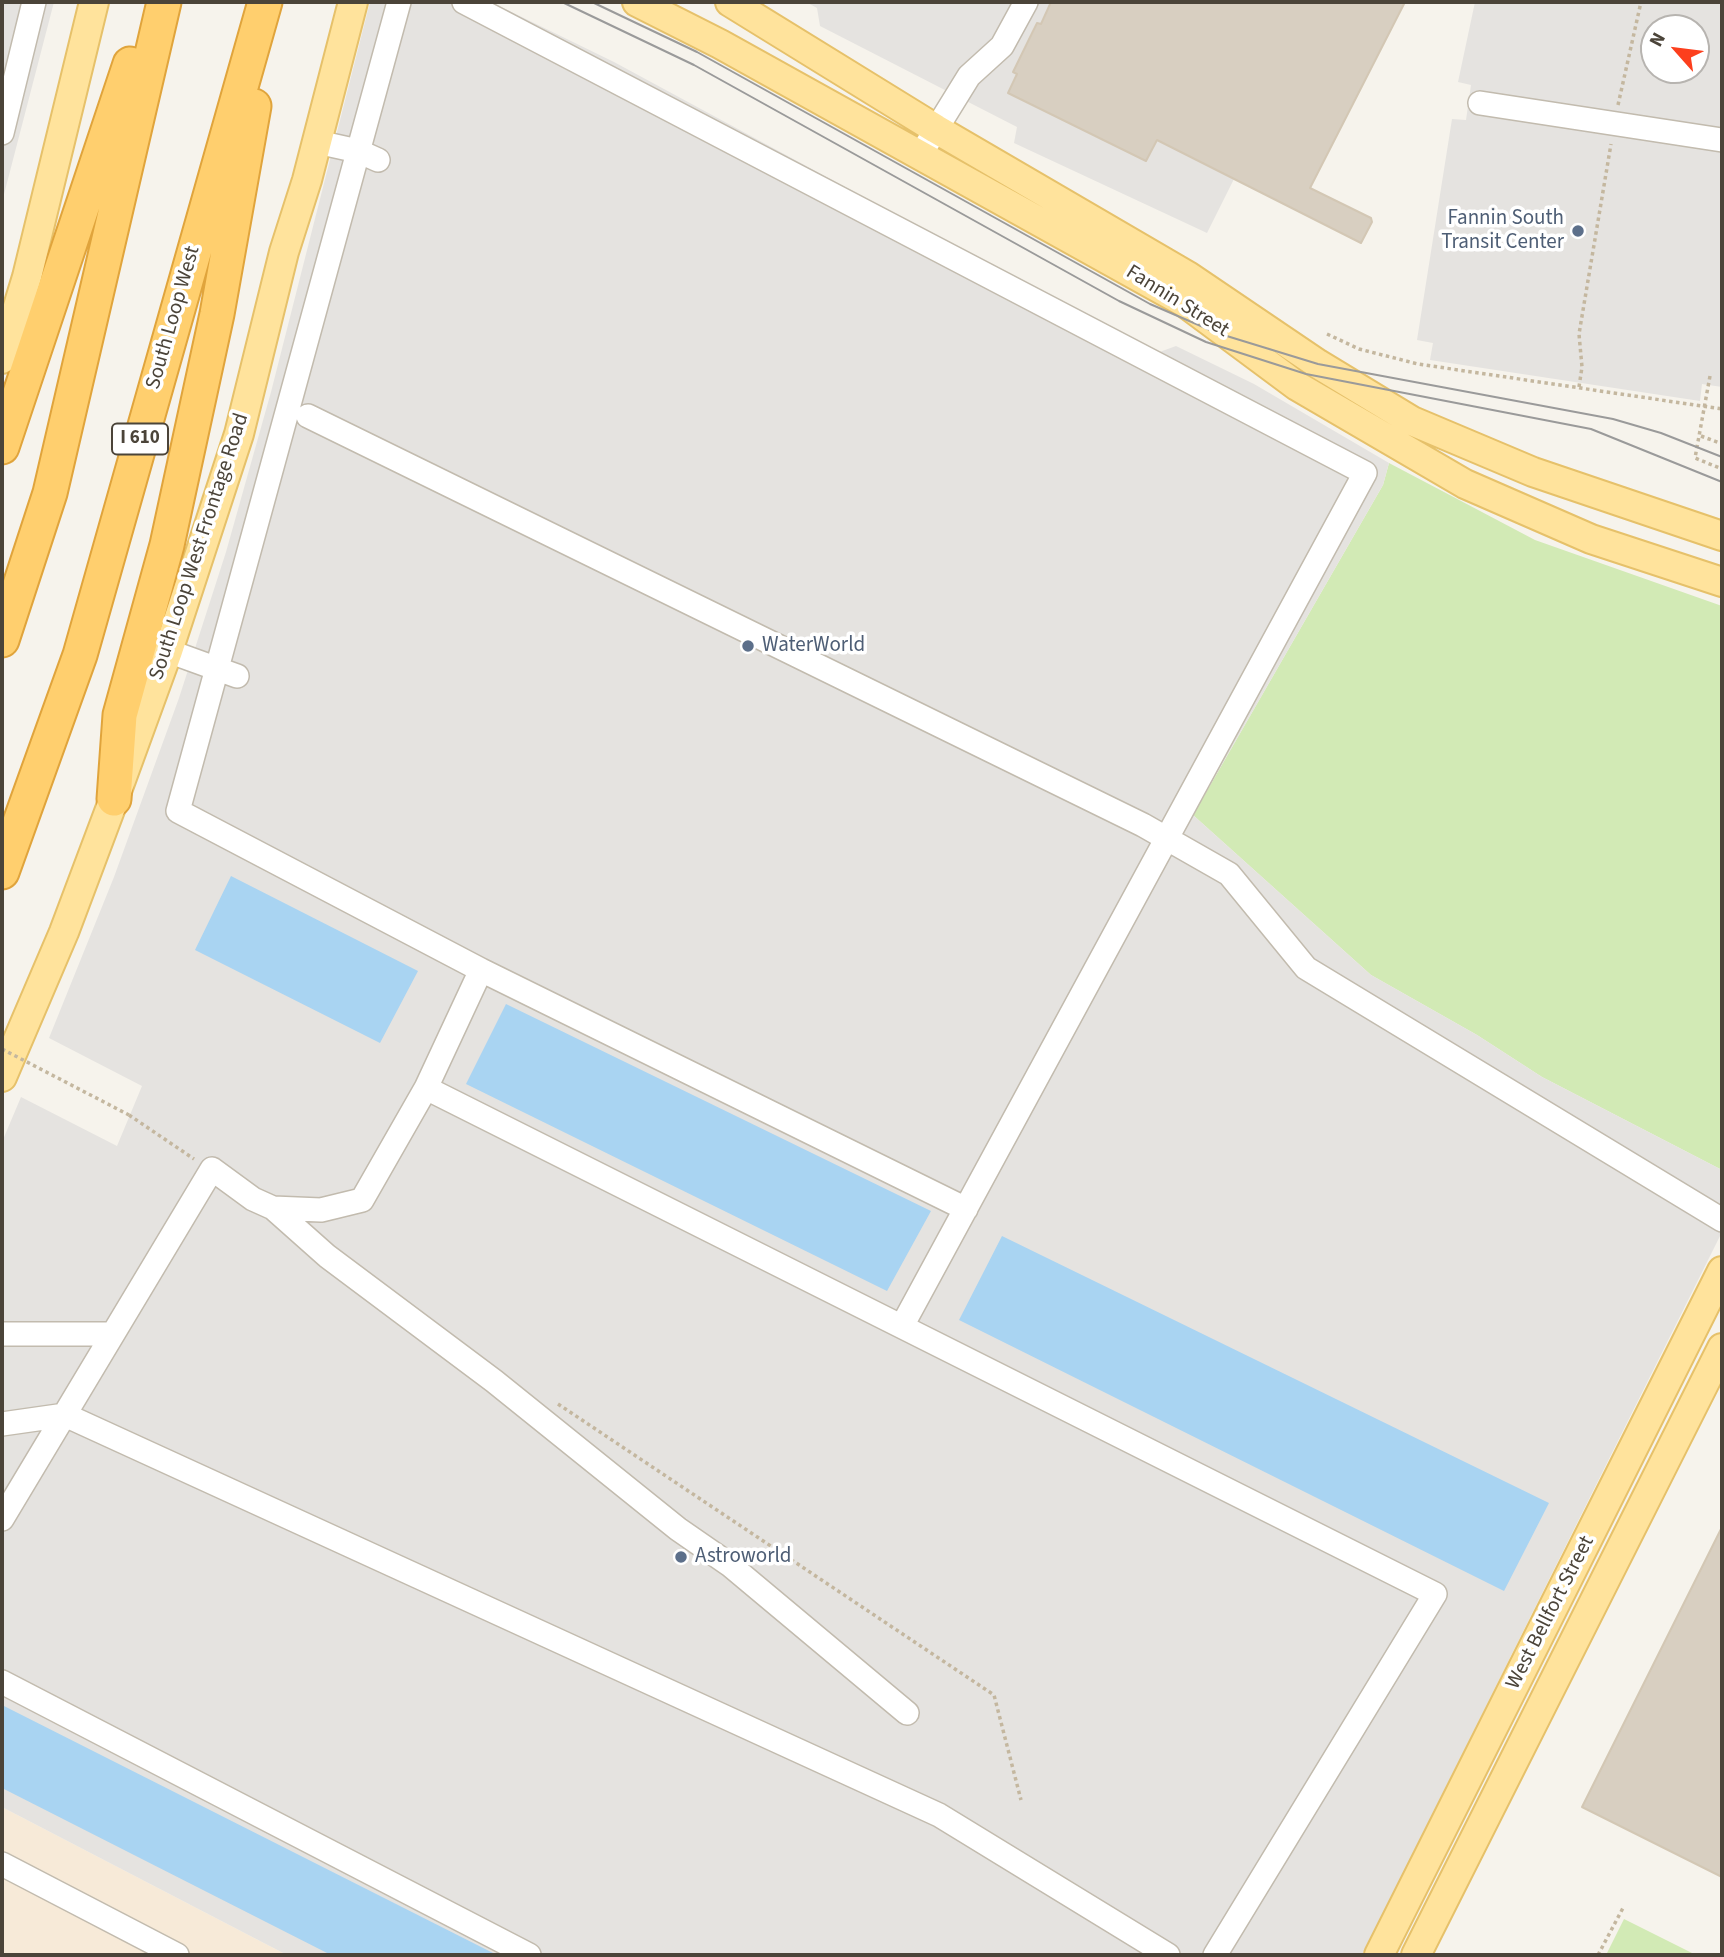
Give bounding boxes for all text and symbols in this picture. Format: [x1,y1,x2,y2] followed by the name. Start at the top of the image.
[1640,14,1710,84] north arrow
[1643,28,1673,52] text: N
[1441,206,1564,256] place label: Fannin South Transit Center
[1570,223,1586,239] marker: Fannin South Transit Center
[142,244,206,392] street label: South Loop West
[1121,260,1233,344] street label: Fannin Street
[145,410,255,684] street label: South Loop West Frontage Road
[112,424,168,454] road number: I 610
[762,633,865,659] place label: WaterWorld
[740,638,756,654] marker: WaterWorld
[1502,1532,1600,1694] street label: West Bellfort Street
[695,1544,791,1570] place label: Astroworld
[673,1549,689,1565] marker: Astroworld

